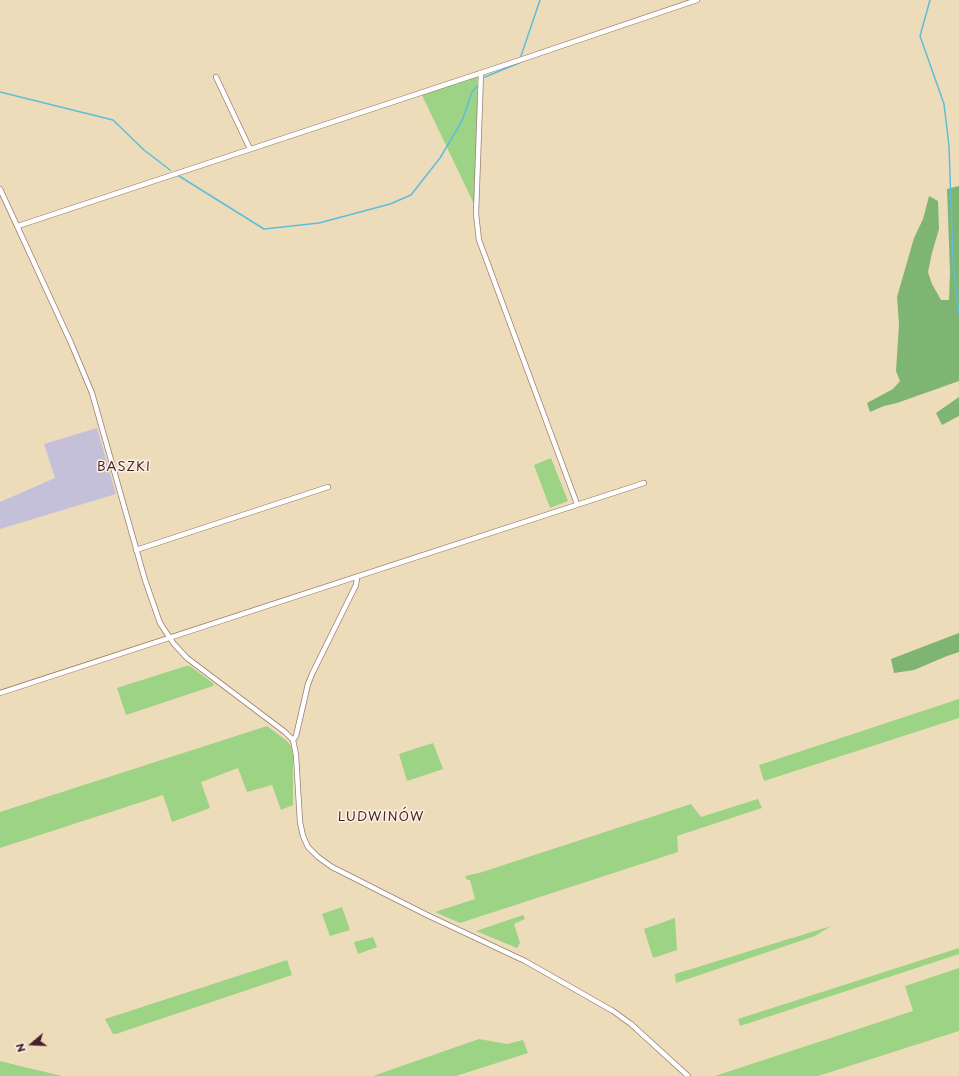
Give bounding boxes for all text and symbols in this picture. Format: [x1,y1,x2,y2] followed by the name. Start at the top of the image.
[96,459,152,475] district label: BASZKI
[337,809,425,825] district label: LUDWINÓW
[12,1024,52,1064] north arrow
[11,1041,30,1055] text: N

